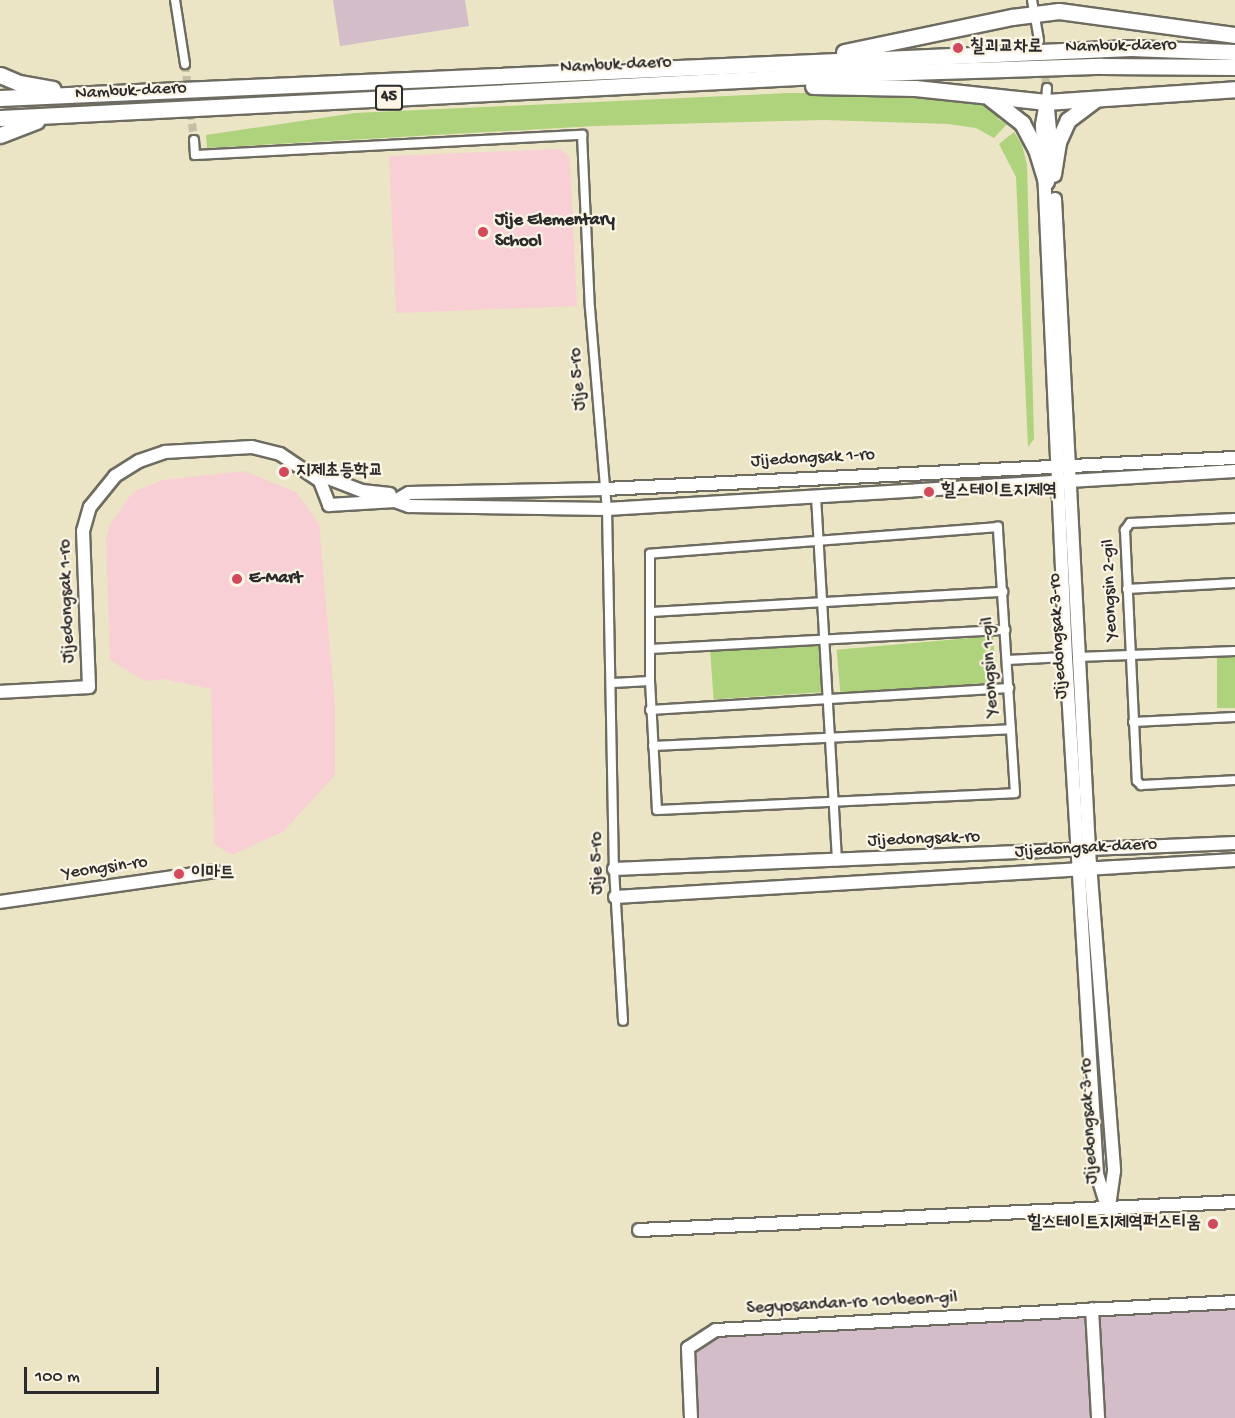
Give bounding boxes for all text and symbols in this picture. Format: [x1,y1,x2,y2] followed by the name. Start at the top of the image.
[1065,35,1177,59] street label: Nambuk-daero
[970,37,1042,59] place label: 칠괴교차로
[951,41,965,55] marker: 칠괴교차로
[560,52,672,80] street label: Nambuk-daero
[75,78,187,106] street label: Nambuk-daero
[374,85,404,111] road number: 45
[495,211,615,254] place label: Jije Elementary School
[476,225,490,239] marker: Jije Elementary School
[565,347,593,411] street label: Jije 5-ro
[750,445,876,473] street label: Jijedongsak 1-ro
[296,461,383,483] place label: 지제초등학교
[277,465,291,479] marker: 지제초등학교
[941,481,1057,503] place label: 힐스테이트지제역
[922,485,936,499] marker: 힐스테이트지제역
[55,539,81,663] street label: Jijedongsak 1-ro
[1098,539,1124,641] street label: Yeongsin 2-gil
[249,568,302,590] place label: E-Mart
[230,572,244,586] marker: E-Mart
[1045,572,1073,700] street label: Jijedongsak 3-ro
[978,616,1004,718] street label: Yeongsin 1-gil
[867,827,981,853] street label: Jijedongsak-ro
[587,831,609,895] street label: Jije 5-ro
[1014,834,1158,864] street label: Jijedongsak-daero
[61,852,149,886] street label: Yeongsin-ro
[191,863,234,885] place label: 이마트
[172,867,186,881] marker: 이마트
[1076,1057,1104,1185] street label: Jijedongsak 3-ro
[1027,1213,1201,1235] place label: 힐스테이트지제역퍼스티움
[1206,1217,1220,1231] marker: 힐스테이트지제역퍼스티움
[746,1288,958,1320] street label: Segyosandan-ro 101beon-gil
[27,1355,162,1393] scale bar
[35,1367,80,1388] text: 100 m

